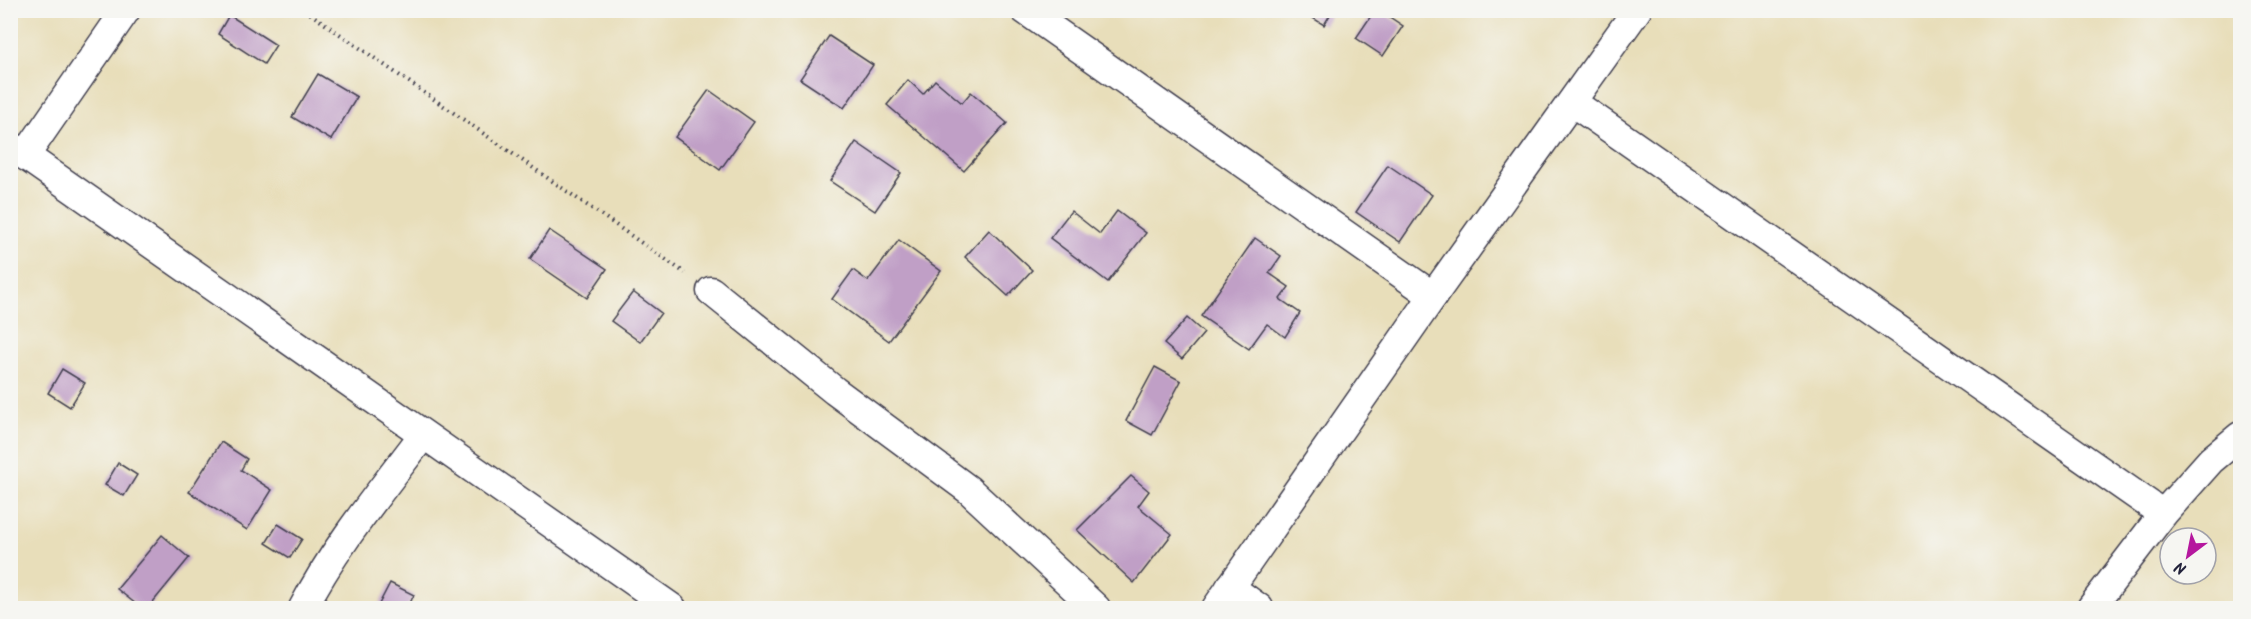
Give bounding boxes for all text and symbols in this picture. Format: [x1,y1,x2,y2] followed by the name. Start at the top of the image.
[2158,526,2218,586] north arrow
[2170,554,2192,581] text: N

